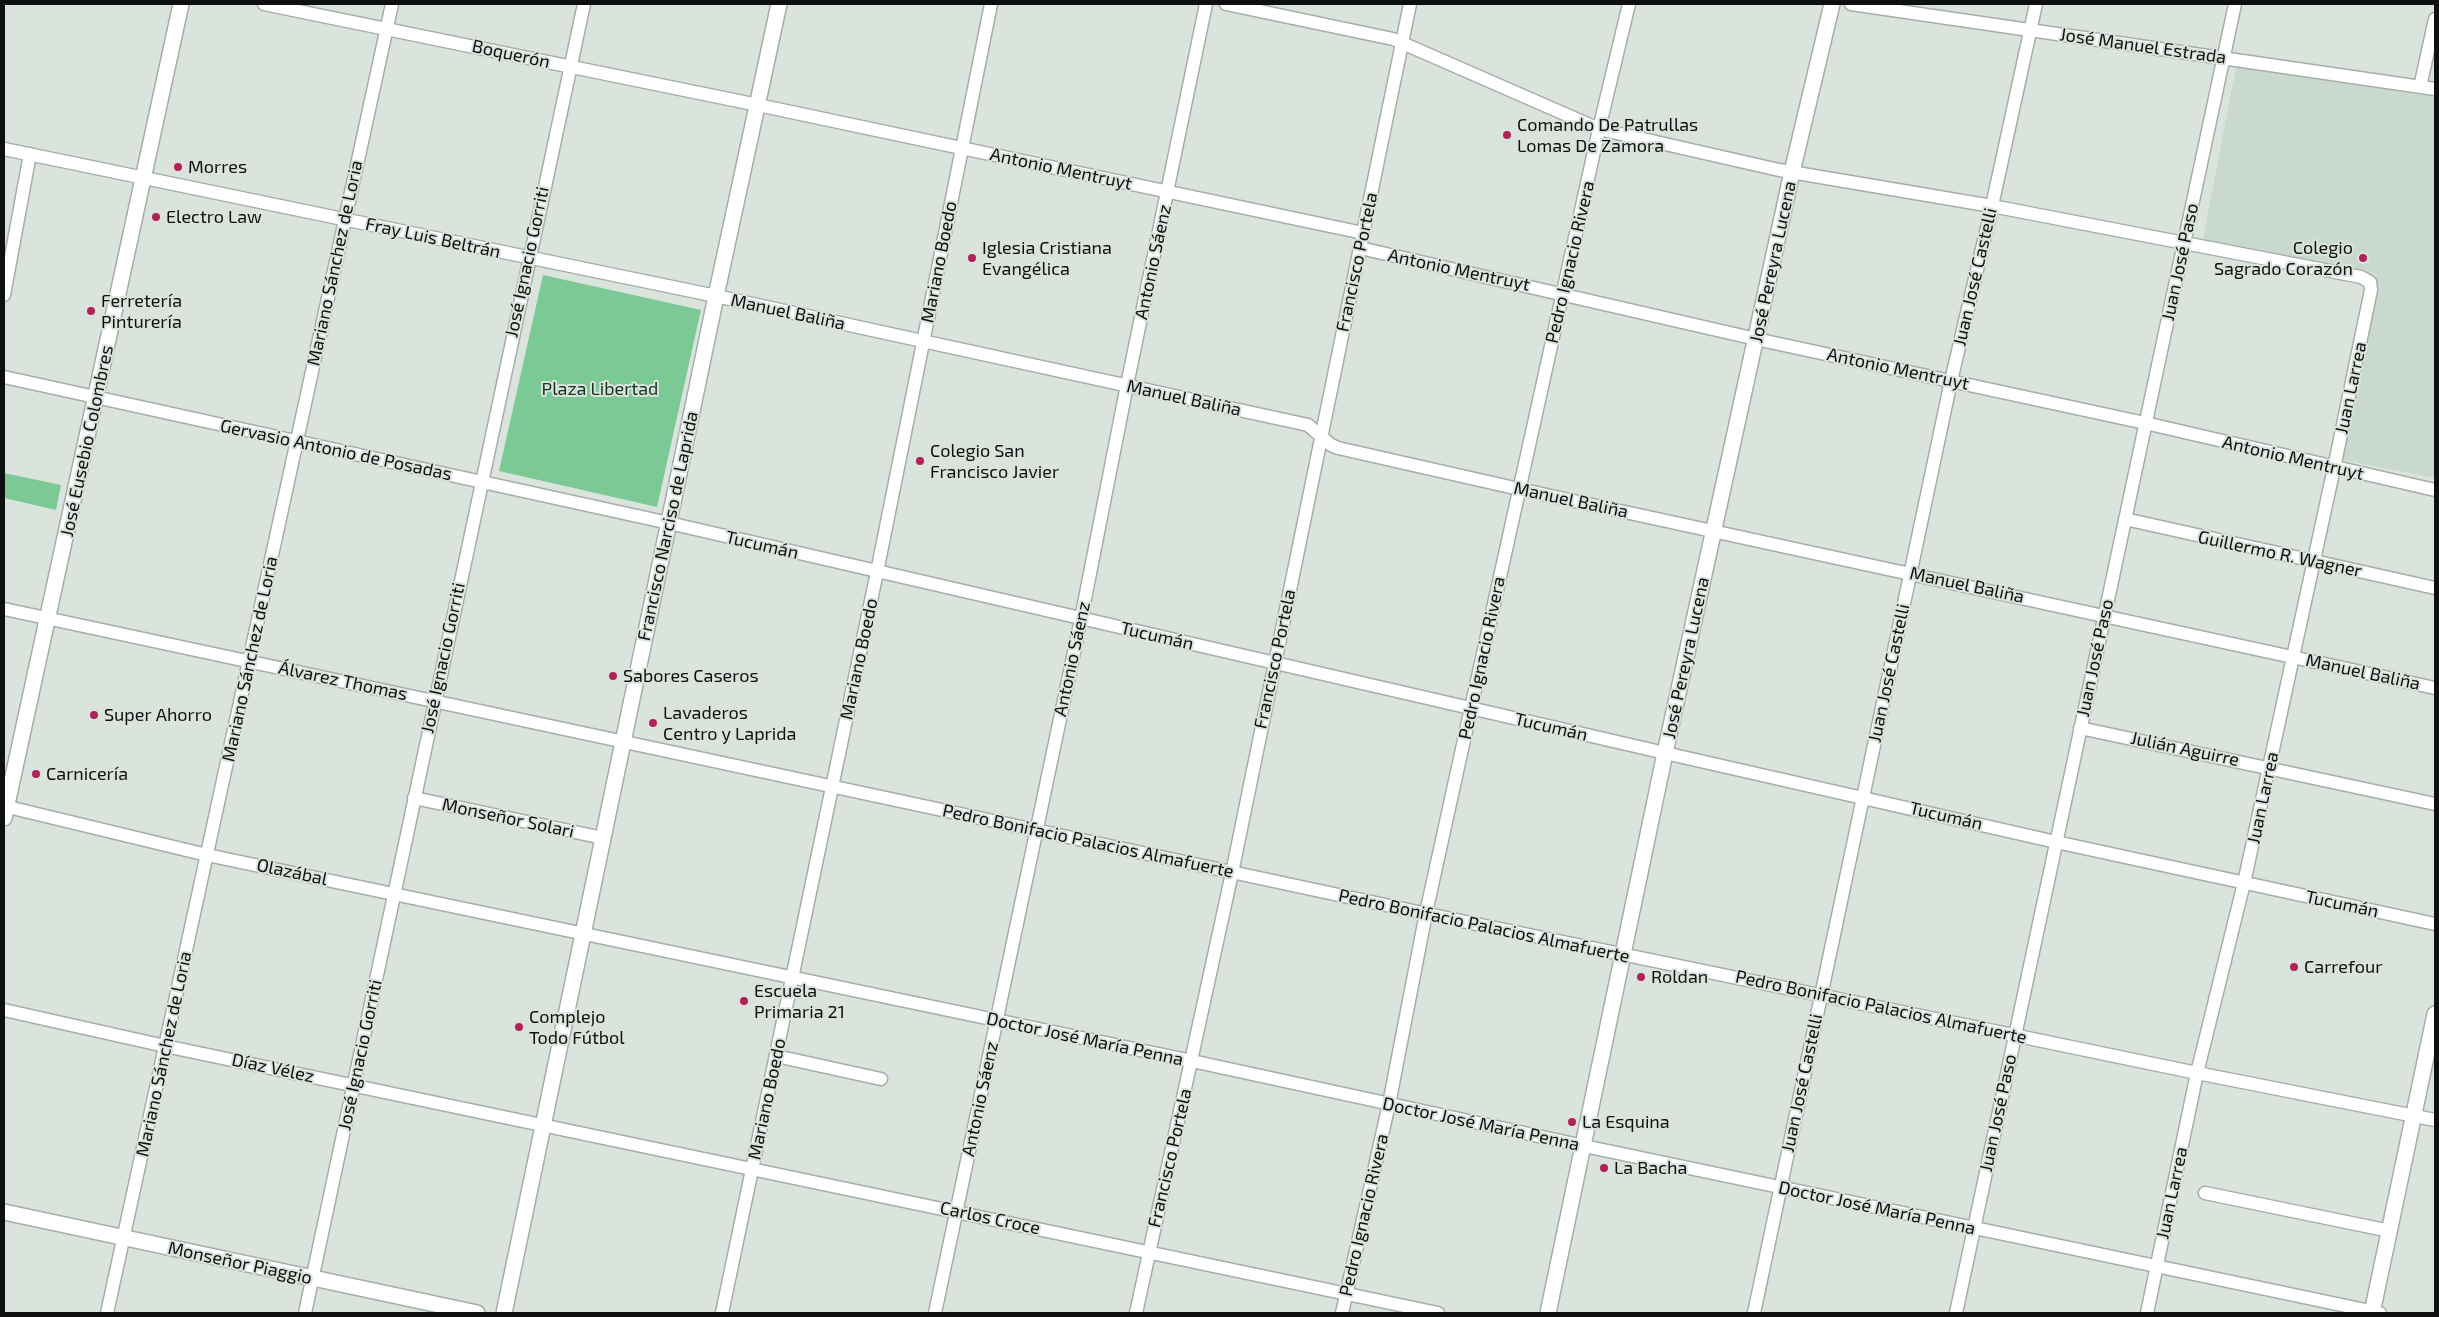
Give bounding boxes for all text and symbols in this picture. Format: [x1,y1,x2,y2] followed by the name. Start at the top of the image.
[2058,24,2228,68] street label: José Manuel Estrada
[470,35,552,73] street label: Boquerón
[1517,114,1698,156] place label: Comando De Patrullas Lomas De Zamora
[1501,129,1513,141] marker: Comando De Patrullas Lomas De Zamora
[988,143,1134,195] street label: Antonio Mentruyt
[188,156,247,178] place label: Morres
[303,158,367,368] street label: Mariano Sánchez de Loria
[172,161,184,173] marker: Morres
[1541,179,1599,345] street label: Pedro Ignacio Rivera
[1745,179,1801,345] street label: José Pereyra Lucena
[500,185,554,339] street label: José Ignacio Gorriti
[1332,190,1382,334] street label: Francisco Portela
[917,199,961,325] street label: Mariano Boedo
[2157,201,2203,323] street label: Juan José Paso
[1130,202,1176,322] street label: Antonio Sáenz
[166,206,262,228] place label: Electro Law
[1949,206,2001,348] street label: Juan José Castelli
[150,211,162,223] marker: Electro Law
[363,213,503,263] street label: Fray Luis Beltrán
[982,237,1112,280] place label: Iglesia Cristiana Evangélica
[2214,237,2353,280] place label: Colegio Sagrado Corazón
[1386,244,1532,296] street label: Antonio Mentruyt
[966,252,978,264] marker: Iglesia Cristiana Evangélica
[2357,252,2369,264] marker: Colegio Sagrado Corazón
[729,289,847,335] street label: Manuel Baliña
[101,290,182,332] place label: Ferretería Pinturería
[85,305,97,317] marker: Ferretería Pinturería
[2331,340,2371,436] street label: Juan Larrea
[56,343,118,539] street label: José Eusebio Colombres
[1825,343,1971,395] street label: Antonio Mentruyt
[1125,375,1243,421] street label: Manuel Baliña
[542,378,658,400] park label: Plaza Libertad
[633,409,703,643] street label: Francisco Narciso de Laprida
[218,415,454,485] street label: Gervasio Antonio de Posadas
[2220,431,2366,485] street label: Antonio Mentruyt
[930,440,1059,482] place label: Colegio San Francisco Javier
[914,455,926,467] marker: Colegio San Francisco Javier
[1512,477,1630,523] street label: Manuel Baliña
[723,526,801,564] street label: Tucumán
[2196,526,2364,582] street label: Guillermo R. Wagner
[218,554,282,764] street label: Mariano Sánchez de Loria
[1908,562,2026,608] street label: Manuel Baliña
[1454,575,1510,741] street label: Pedro Ignacio Rivera
[1658,575,1714,741] street label: José Pereyra Lucena
[416,581,470,735] street label: José Ignacio Gorriti
[1250,587,1300,731] street label: Francisco Portela
[836,596,882,722] street label: Mariano Boedo
[2072,597,2118,719] street label: Juan José Paso
[1049,599,1095,719] street label: Antonio Sáenz
[1864,602,1914,744] street label: Juan José Castelli
[1118,617,1196,655] street label: Tucumán
[2304,649,2422,695] street label: Manuel Baliña
[277,657,409,705] street label: Álvarez Thomas
[623,665,759,687] place label: Sabores Caseros
[607,670,619,682] marker: Sabores Caseros
[663,702,796,744] place label: Lavaderos Centro y Laprida
[104,704,212,726] place label: Super Ahorro
[1512,708,1590,746] street label: Tucumán
[88,709,100,721] marker: Super Ahorro
[647,717,659,729] marker: Lavaderos Centro y Laprida
[2129,727,2241,771] street label: Julián Aguirre
[2243,750,2283,846] street label: Juan Larrea
[46,763,128,785] place label: Carnicería
[30,768,42,780] marker: Carnicería
[440,793,576,843] street label: Monseñor Solari
[1907,797,1985,835] street label: Tucumán
[940,800,1236,882] street label: Pedro Bonifacio Palacios Almafuerte
[255,854,329,890] street label: Olazábal
[1336,885,1632,967] street label: Pedro Bonifacio Palacios Almafuerte
[2303,886,2381,922] street label: Tucumán
[132,949,196,1159] street label: Mariano Sánchez de Loria
[2304,956,2382,978] place label: Carrefour
[2288,961,2300,973] marker: Carrefour
[1651,966,1708,988] place label: Roldan
[1733,966,2029,1048] street label: Pedro Bonifacio Palacios Almafuerte
[1635,971,1647,983] marker: Roldan
[333,978,387,1132] street label: José Ignacio Gorriti
[754,980,845,1022] place label: Escuela Primaria 21
[738,995,750,1007] marker: Escuela Primaria 21
[529,1006,625,1048] place label: Complejo Todo Fútbol
[985,1008,1185,1070] street label: Doctor José María Penna
[1777,1012,1827,1154] street label: Juan José Castelli
[513,1021,525,1033] marker: Complejo Todo Fútbol
[744,1036,790,1162] street label: Mariano Boedo
[957,1039,1003,1159] street label: Antonio Sáenz
[230,1049,316,1087] street label: Díaz Vélez
[1975,1052,2021,1174] street label: Juan José Paso
[1144,1086,1196,1230] street label: Francisco Portela
[1381,1093,1581,1155] street label: Doctor José María Penna
[1582,1111,1670,1133] place label: La Esquina
[1566,1116,1578,1128] marker: La Esquina
[1335,1132,1393,1298] street label: Pedro Ignacio Rivera
[2152,1145,2192,1241] street label: Juan Larrea
[1614,1157,1687,1179] place label: La Bacha
[1598,1162,1610,1174] marker: La Bacha
[1777,1177,1977,1239] street label: Doctor José María Penna
[938,1197,1042,1239] street label: Carlos Croce
[166,1237,314,1289] street label: Monseñor Piaggio

